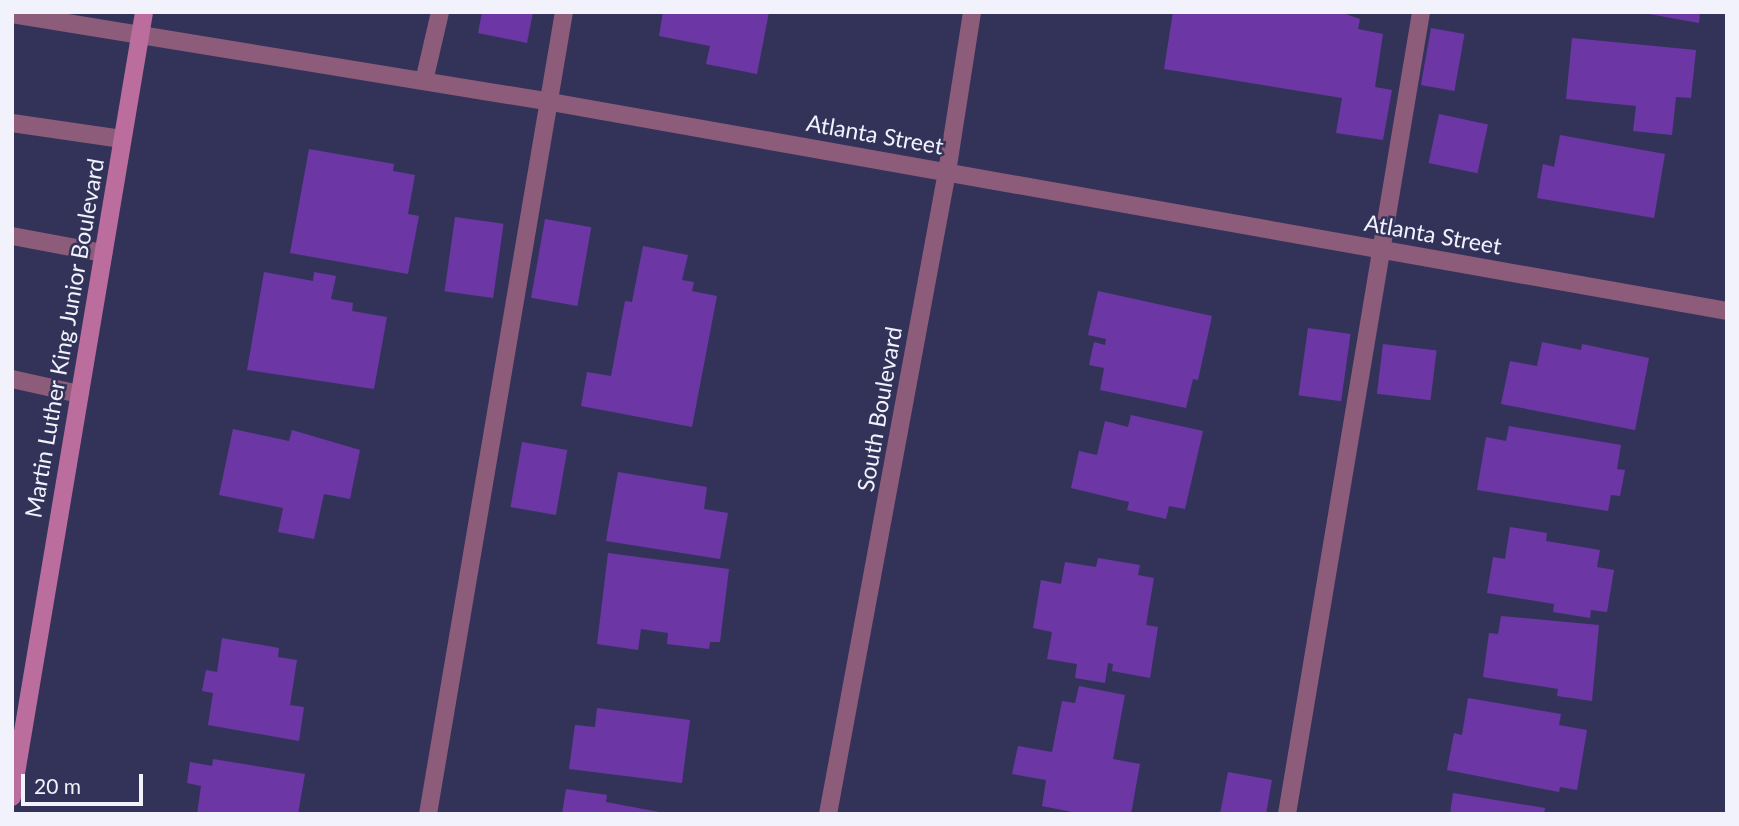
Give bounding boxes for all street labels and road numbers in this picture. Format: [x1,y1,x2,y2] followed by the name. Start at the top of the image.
[804,108,946,160] street label: Atlanta Street
[19,155,109,521] street label: Martin Luther King Junior Boulevard
[1362,208,1504,260] street label: Atlanta Street
[851,324,907,494] street label: South Boulevard

